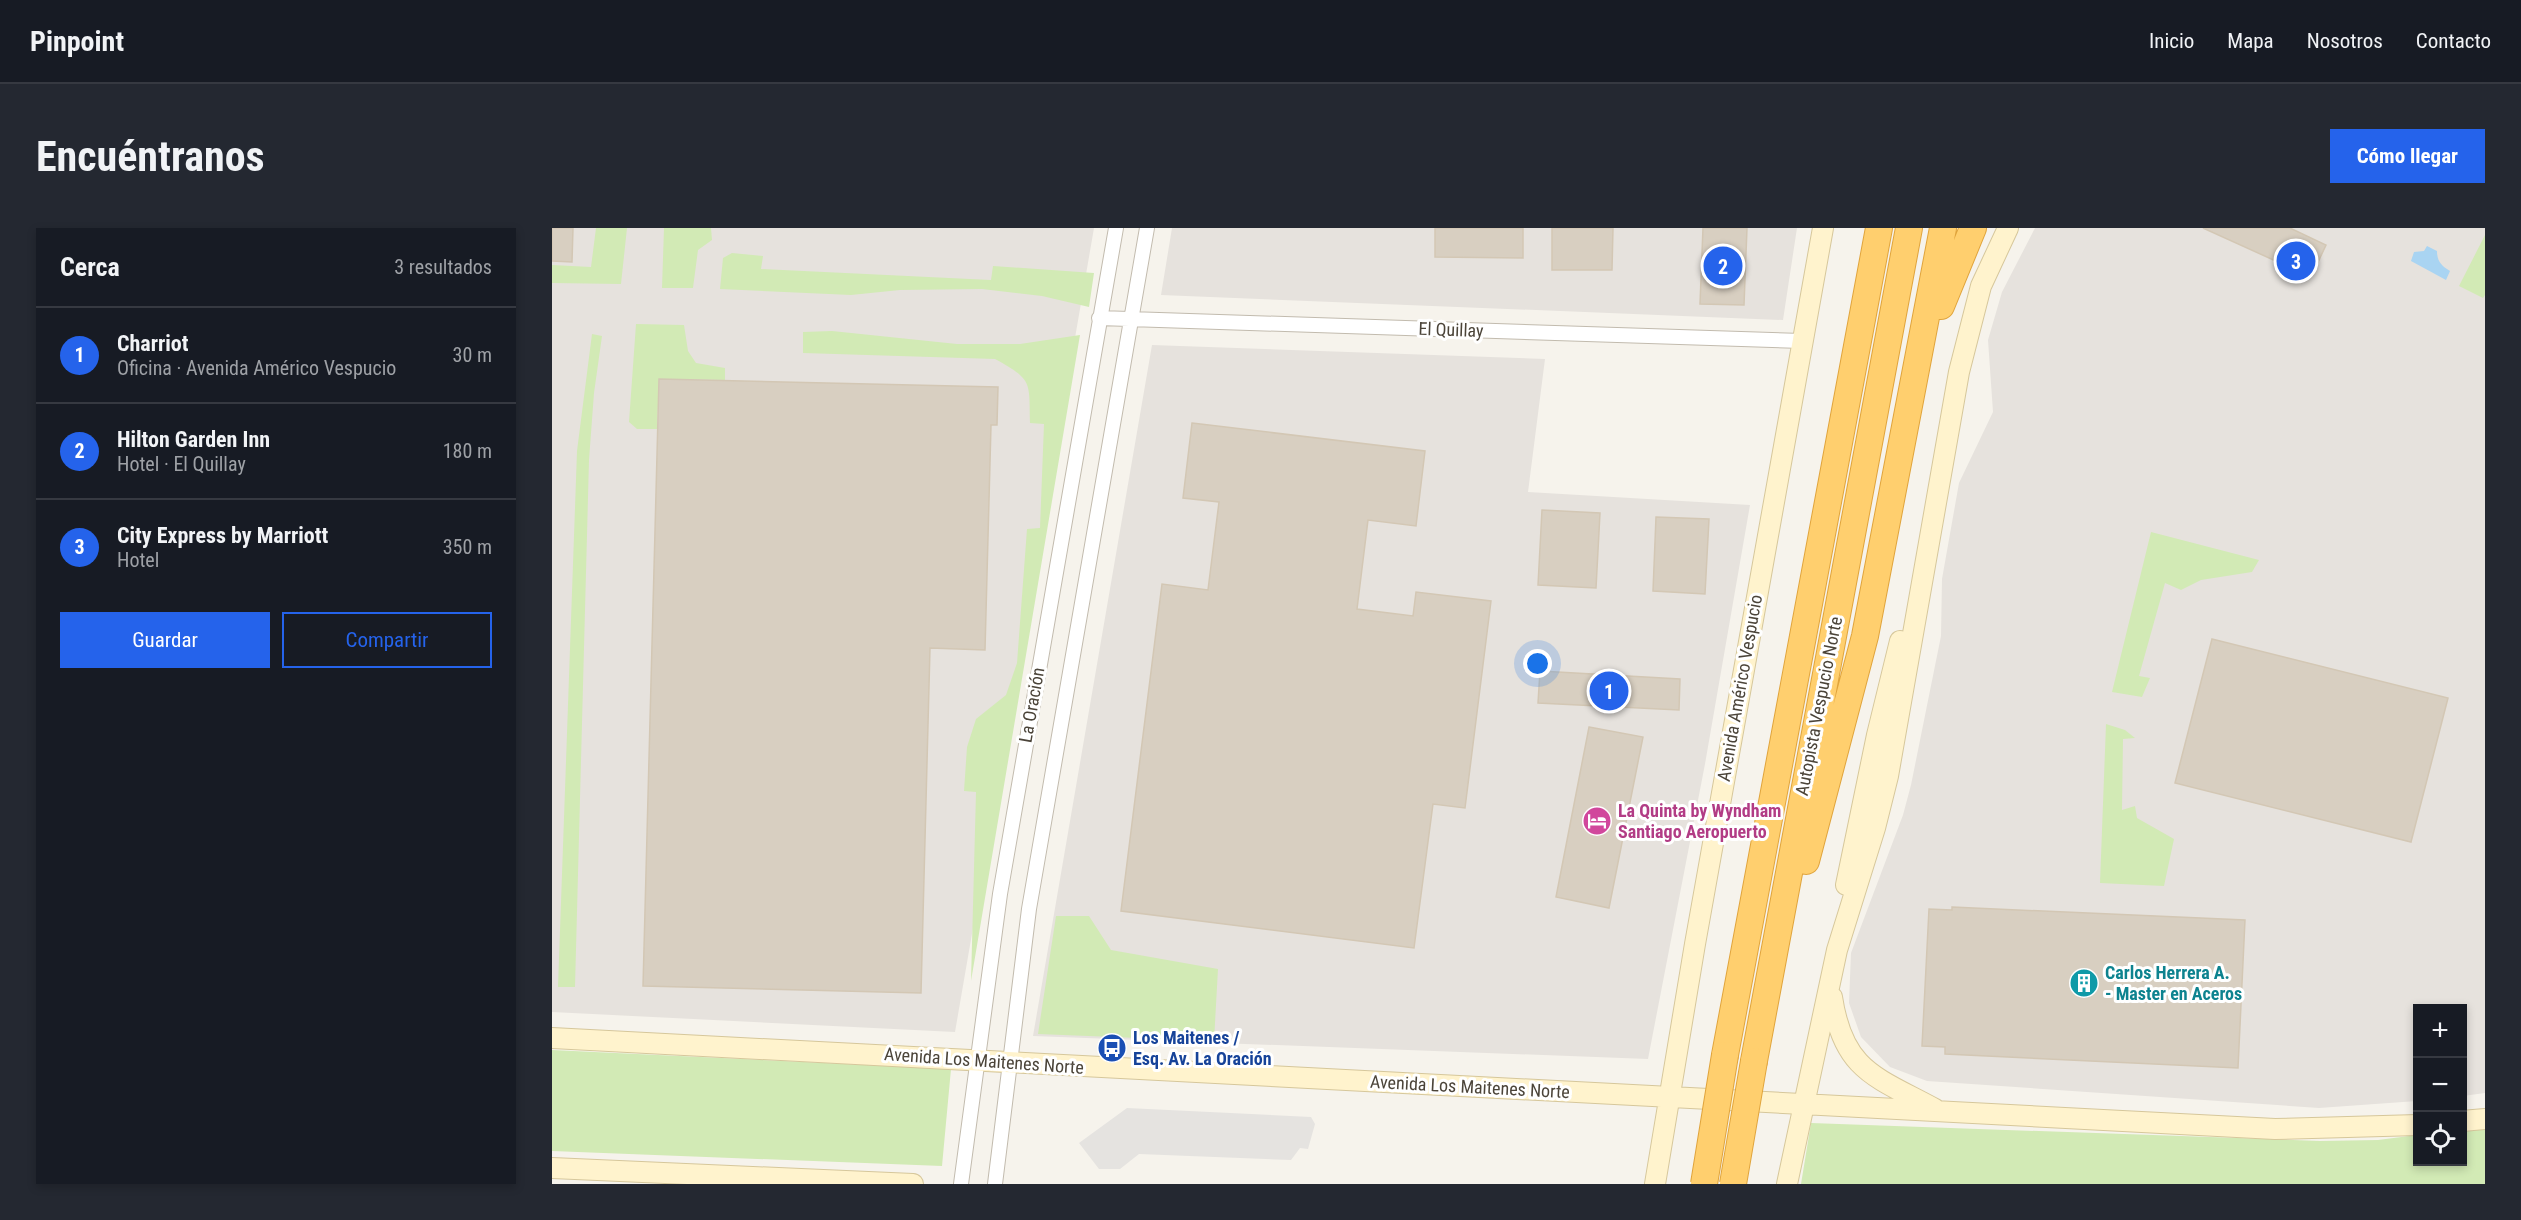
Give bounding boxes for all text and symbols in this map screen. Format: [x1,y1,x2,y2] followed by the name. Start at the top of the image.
[30,25,124,58] text: Pinpoint
[2149,29,2194,53] text: Inicio
[2227,29,2274,53] text: Mapa
[2307,29,2383,53] text: Nosotros
[2416,29,2491,53] text: Contacto
[2330,129,2485,183] button: Cómo llegar
[36,132,265,181] text: Encuéntranos
[2276,238,2316,284] pin: 3
[1704,243,1742,288] pin: 2
[60,252,120,282] text: Cerca
[394,255,492,279] text: 3 resultados
[1418,318,1484,341] street label: El Quillay
[117,331,189,356] text: Charriot
[74,343,85,367] text: 1
[453,343,492,367] text: 30 m
[117,356,396,380] text: Oficina · Avenida Américo Vespucio
[117,427,270,452] text: Hilton Garden Inn
[74,439,85,463] text: 2
[443,439,492,463] text: 180 m
[117,452,246,476] text: Hotel · El Quillay
[117,523,328,548] text: City Express by Marriott
[74,535,85,559] text: 3
[443,535,492,559] text: 350 m
[117,548,159,572] text: Hotel
[1713,593,1766,783] street label: Avenida Américo Vespucio
[60,612,270,668] button: Guardar
[282,612,492,668] button: Compartir
[1791,615,1846,797] street label: Autopista Vespucio Norte
[1523,649,1552,678] your location
[1015,666,1048,744] street label: La Oración
[1590,668,1628,714] pin: 1
[1618,800,1781,842] place label: La Quinta by Wyndham Santiago Aeropuerto
[1581,805,1613,837] hotel icon: La Quinta by Wyndham Santiago Aeropuerto
[2105,962,2242,1004] place label: Carlos Herrera A. - Master en Aceros
[2068,967,2100,999] building icon: Carlos Herrera A. - Master en Aceros
[2413,1004,2467,1166] map controls
[2413,1004,2467,1058] button: +
[1133,1027,1272,1069] place label: Los Maitenes / Esq. Av. La Oración
[1096,1032,1128,1064] bus stop icon: Los Maitenes / Esq. Av. La Oración
[884,1043,1084,1078] street label: Avenida Los Maitenes Norte
[2413,1058,2467,1112] button: −
[1370,1071,1570,1102] street label: Avenida Los Maitenes Norte
[2413,1112,2467,1166] button: locate

